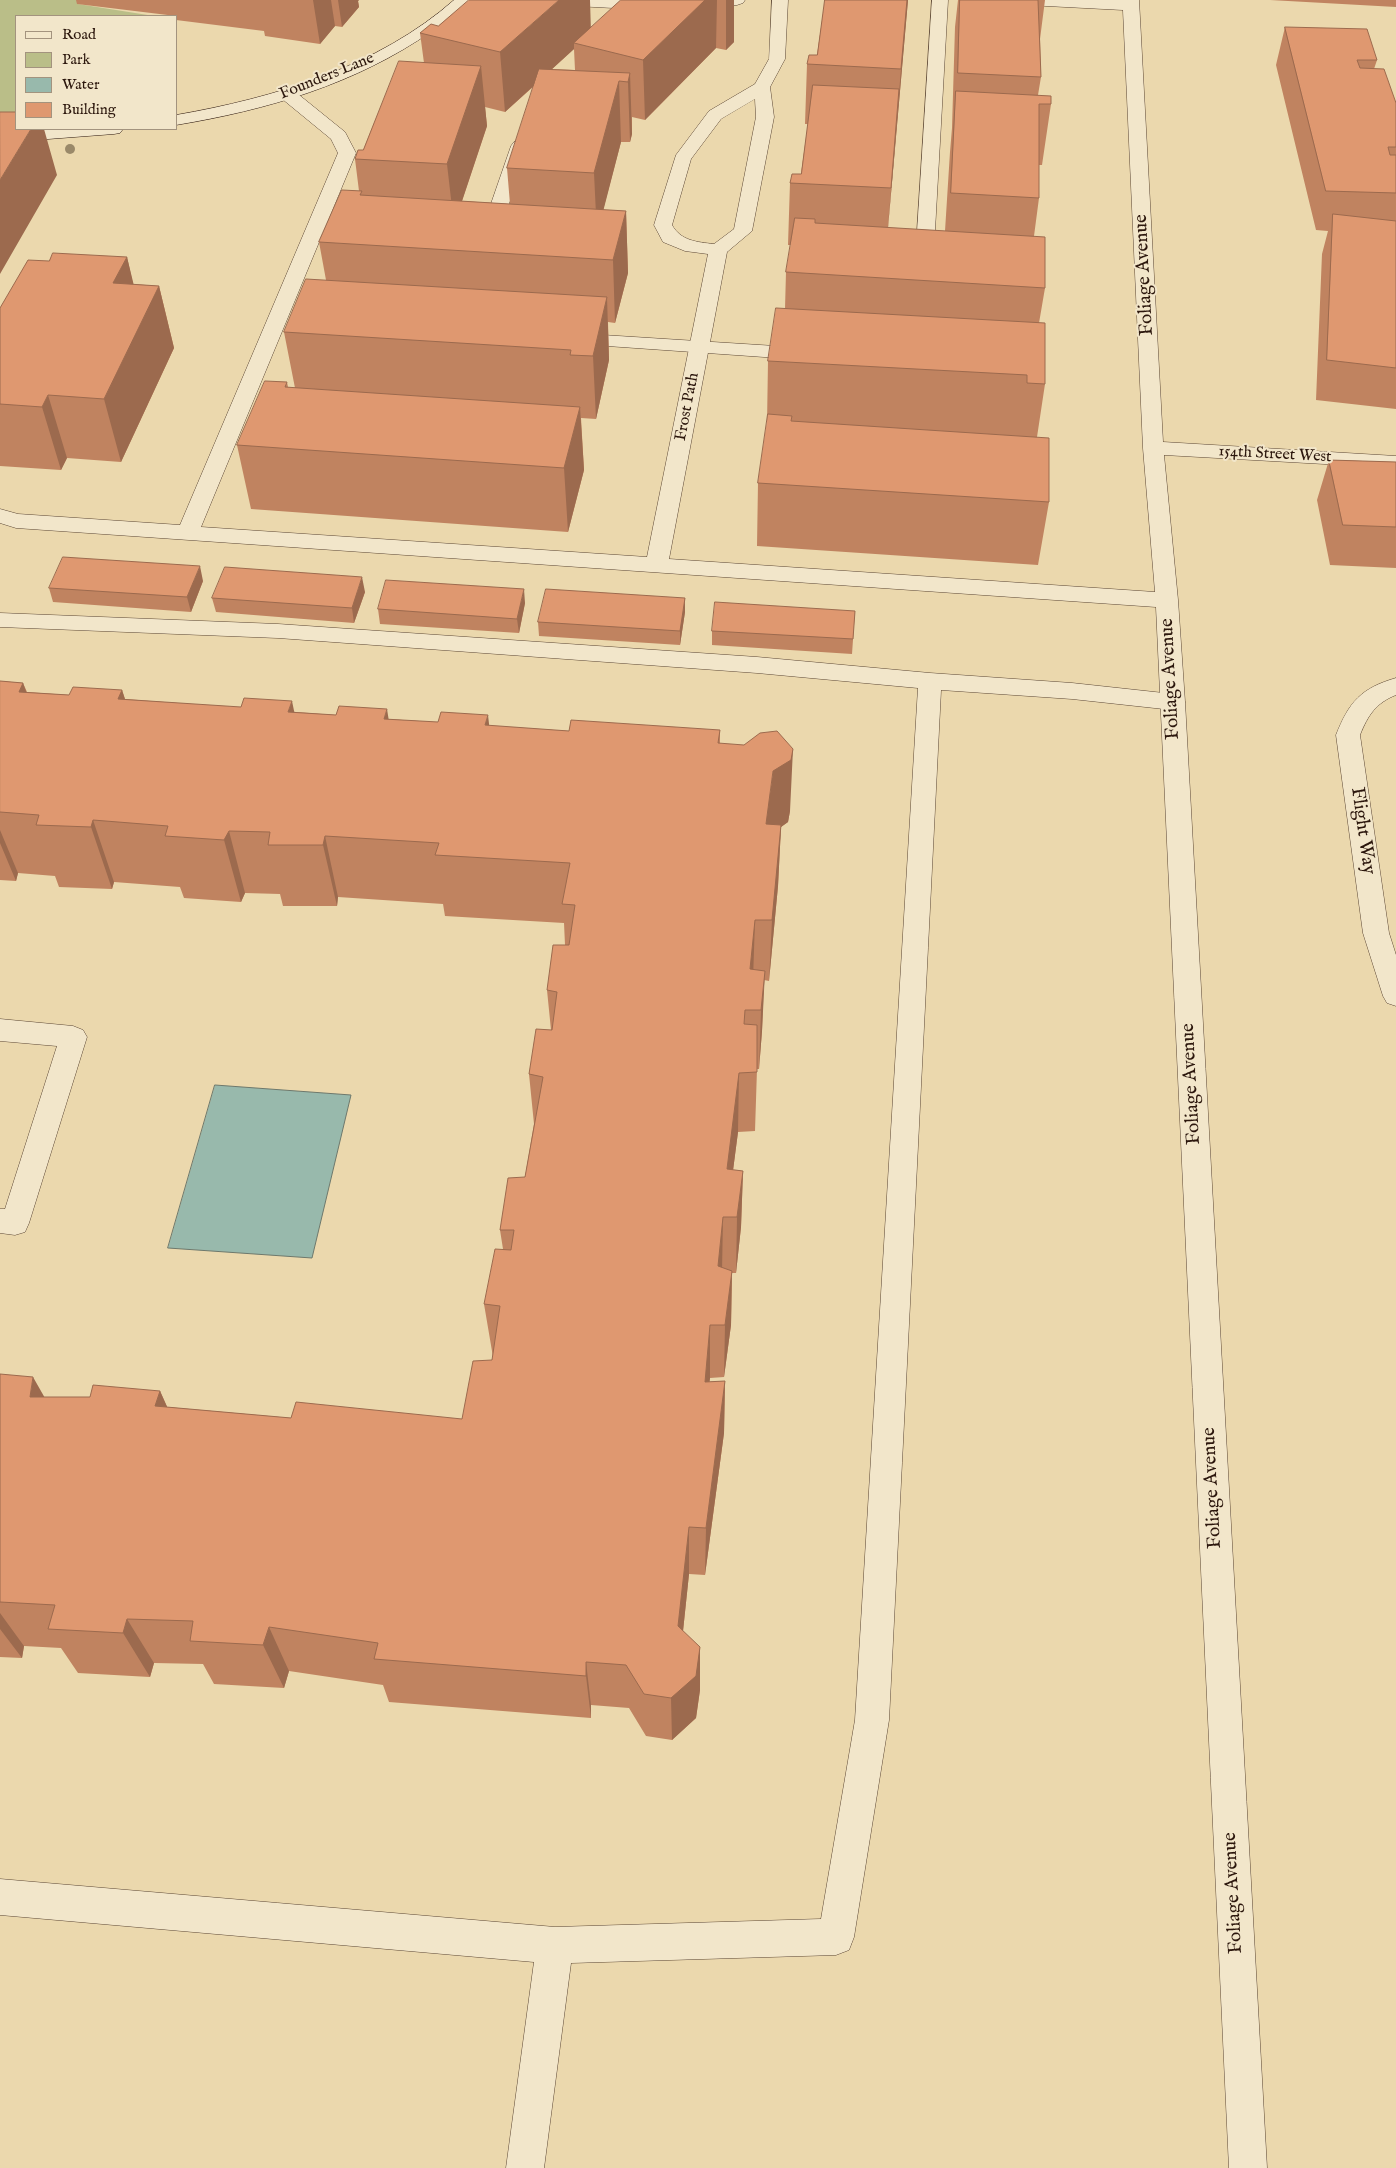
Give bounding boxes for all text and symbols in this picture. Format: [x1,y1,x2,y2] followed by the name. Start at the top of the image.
[15,15,178,130] legend
[62,25,96,44] text: Road
[277,49,377,105] street label: Founders Lane
[62,50,91,69] text: Park
[62,75,99,94] text: Water
[62,100,116,119] text: Building
[1130,214,1160,336] street label: Foliage Avenue
[672,371,704,443] street label: Frost Path
[1218,442,1332,468] street label: 154th Street West
[1156,618,1186,740] street label: Foliage Avenue
[1345,786,1379,876] street label: Flight Way
[1177,1023,1207,1145] street label: Foliage Avenue
[1198,1427,1228,1549] street label: Foliage Avenue
[1219,1832,1249,1954] street label: Foliage Avenue

